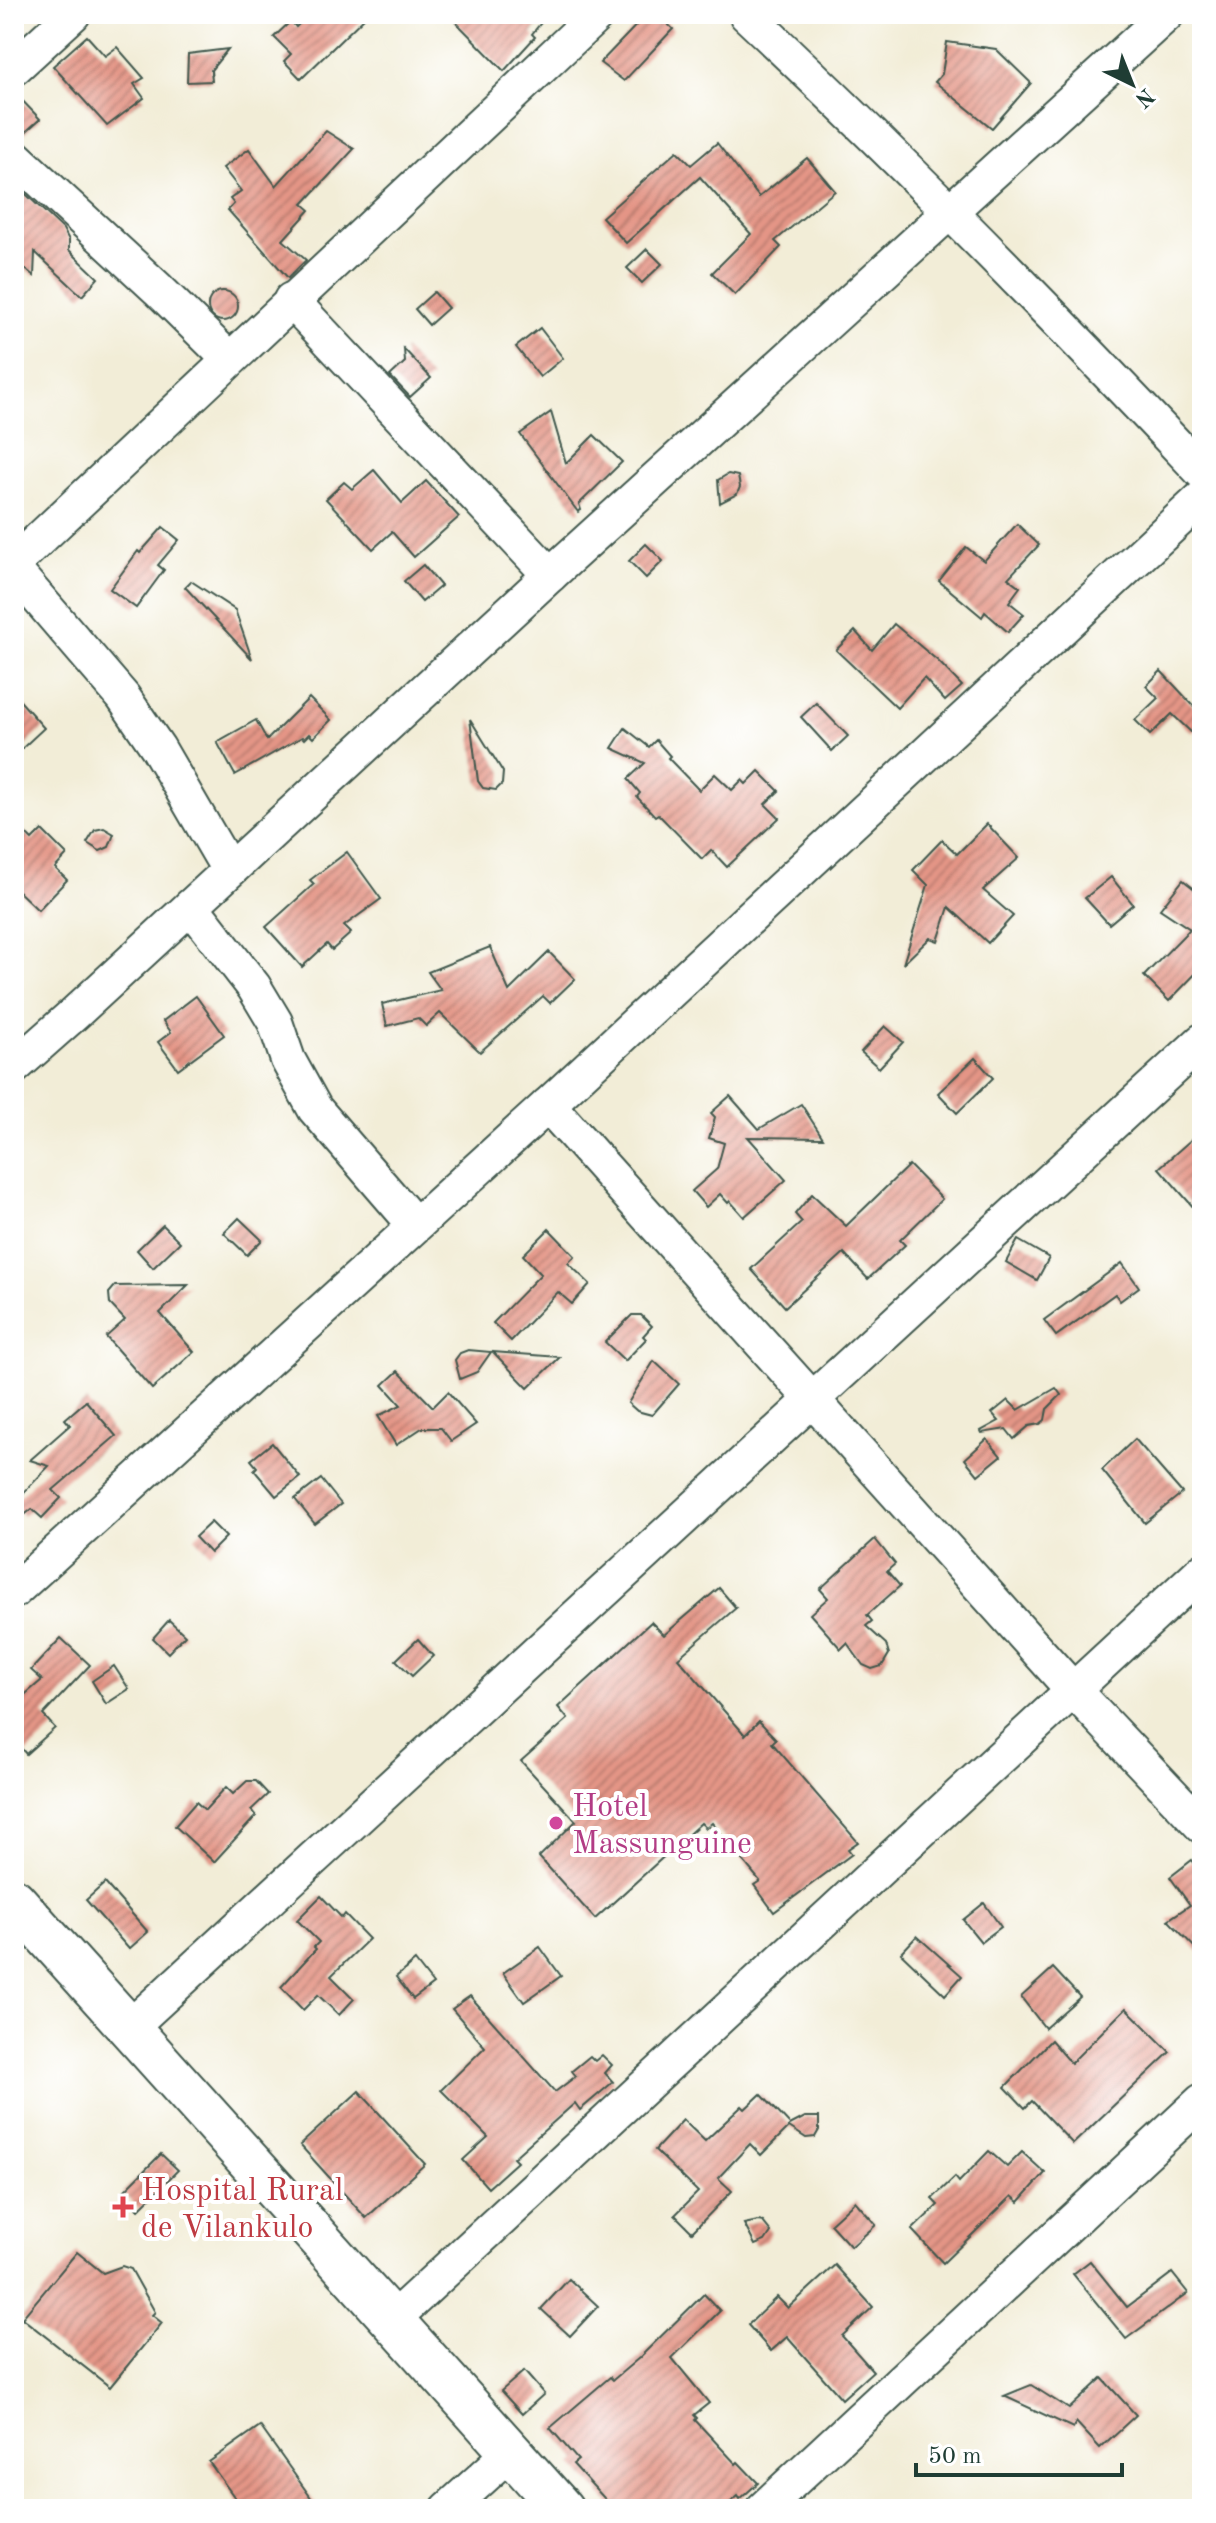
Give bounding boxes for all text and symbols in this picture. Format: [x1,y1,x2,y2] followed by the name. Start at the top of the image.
[1092,44,1172,124] north arrow
[1130,83,1158,111] text: N
[572,1792,752,1861] place label: Hotel Massunguine
[547,1814,565,1832] marker: Hotel Massunguine
[141,2176,343,2245] place label: Hospital Rural de Vilankulo
[112,2196,134,2218] marker: Hospital Rural de Vilankulo
[916,2427,1122,2477] scale bar
[928,2445,982,2469] text: 50 m

